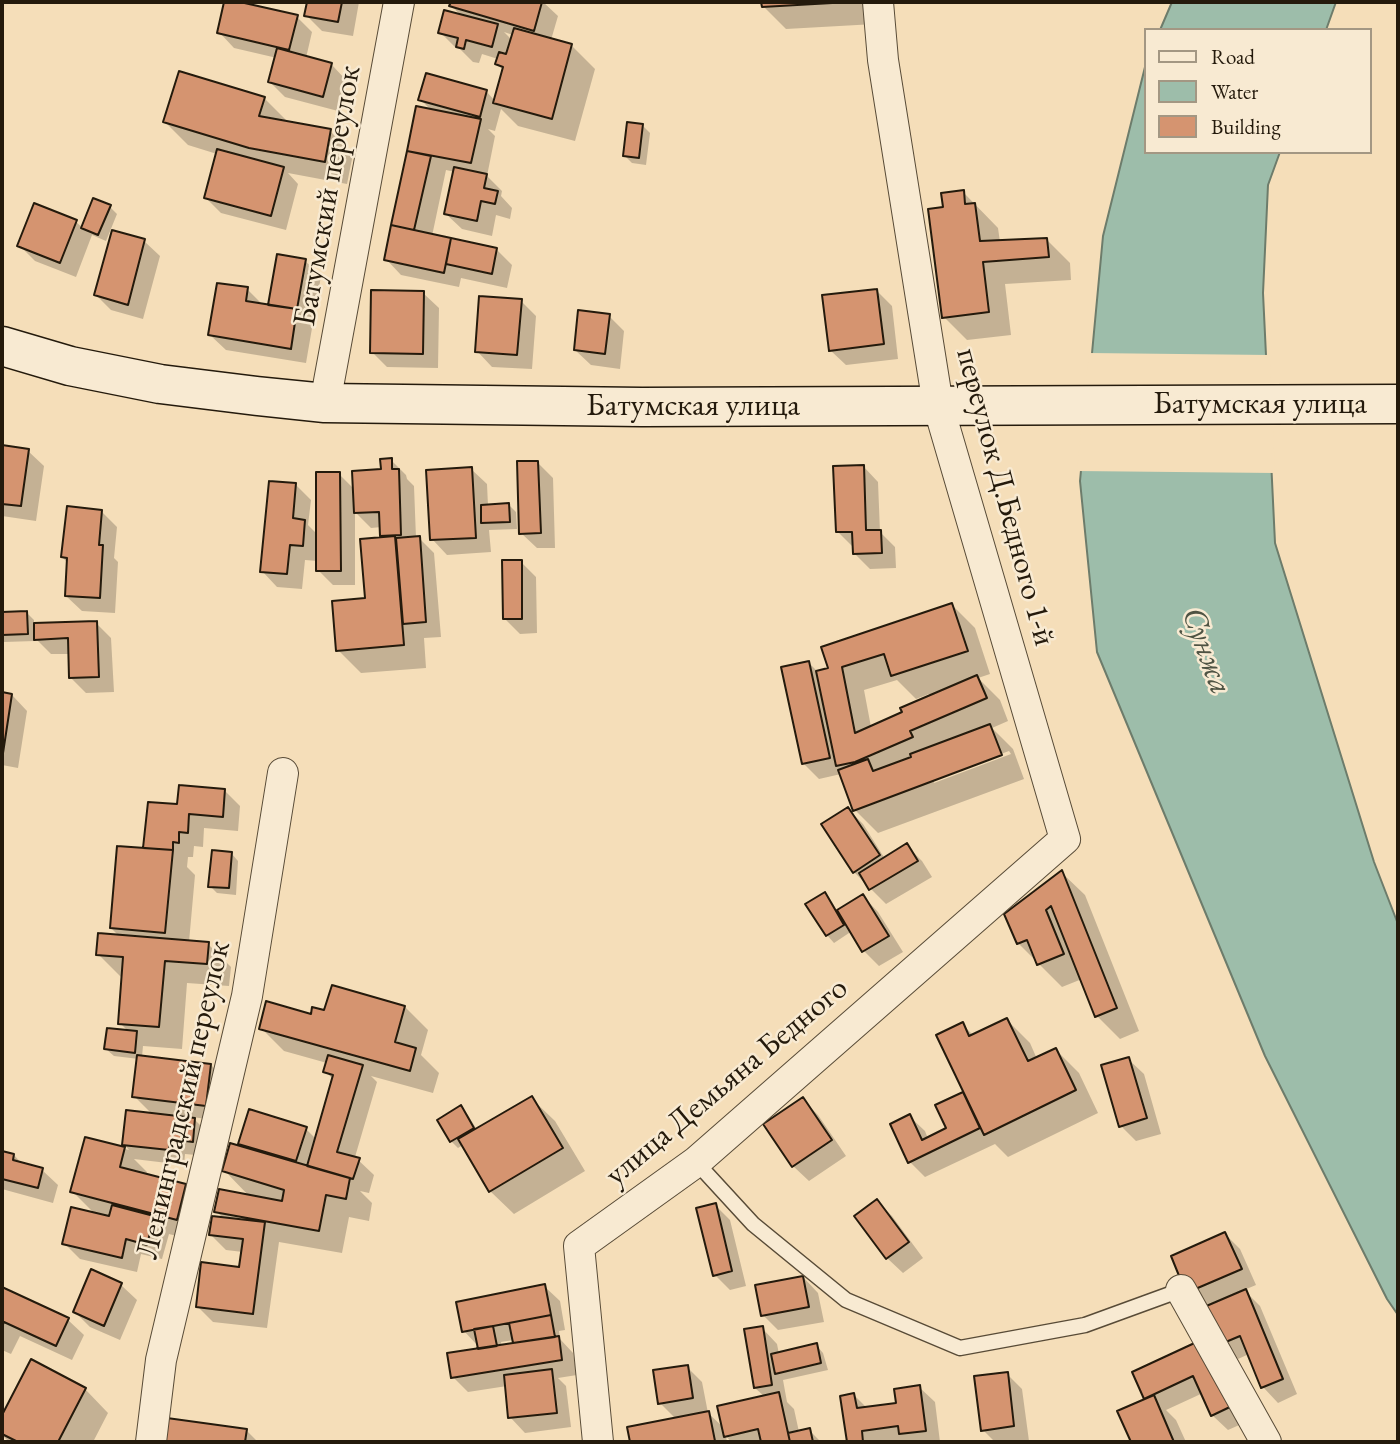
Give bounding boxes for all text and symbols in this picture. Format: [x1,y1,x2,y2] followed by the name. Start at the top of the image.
[1144,28,1372,154] legend
[1211,43,1255,70] text: Road
[286,63,370,329] street label: Батумский переулок
[1211,78,1258,105] text: Water
[1211,113,1281,140] text: Building
[947,344,1063,650] street label: переулок Д.Бедного 1-й
[1153,385,1367,423] street label: Батумская улица
[586,387,800,425] street label: Батумская улица
[1172,602,1240,700] water label: Сунжа
[129,937,239,1263] street label: Ленинградский переулок
[598,969,856,1195] street label: улица Демьяна Бедного

